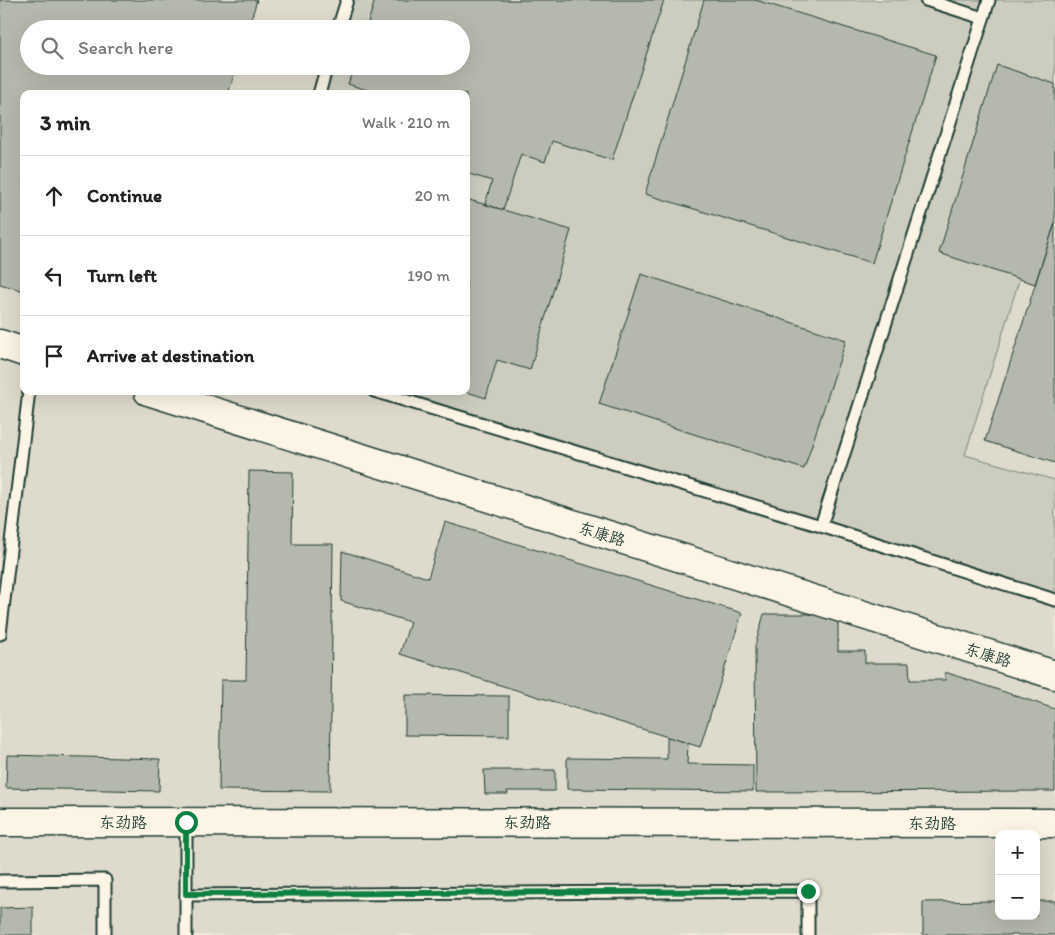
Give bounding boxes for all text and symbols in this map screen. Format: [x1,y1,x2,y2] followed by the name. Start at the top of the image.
[20,20,470,75] search box
[38,34,66,62] icon: search
[78,36,173,59] text: Search here
[40,110,90,135] text: 3 min
[362,113,450,132] text: Walk · 210 m
[40,182,68,210] icon: ahead
[87,184,162,207] text: Continue
[415,186,450,205] text: 20 m
[40,262,68,290] icon: left
[87,264,157,287] text: Turn left
[407,266,450,285] text: 190 m
[40,342,68,370] icon: arrive
[87,344,254,367] text: Arrive at destination
[576,518,628,550] street label: 东康路
[962,639,1014,671] street label: 东康路
[175,811,198,834] route start
[99,813,147,832] street label: 东劲路
[503,813,551,832] street label: 东劲路
[908,814,956,833] street label: 东劲路
[995,830,1040,920] map controls
[995,830,1040,875] button: +
[995,875,1040,920] button: −
[797,880,820,903] route end

